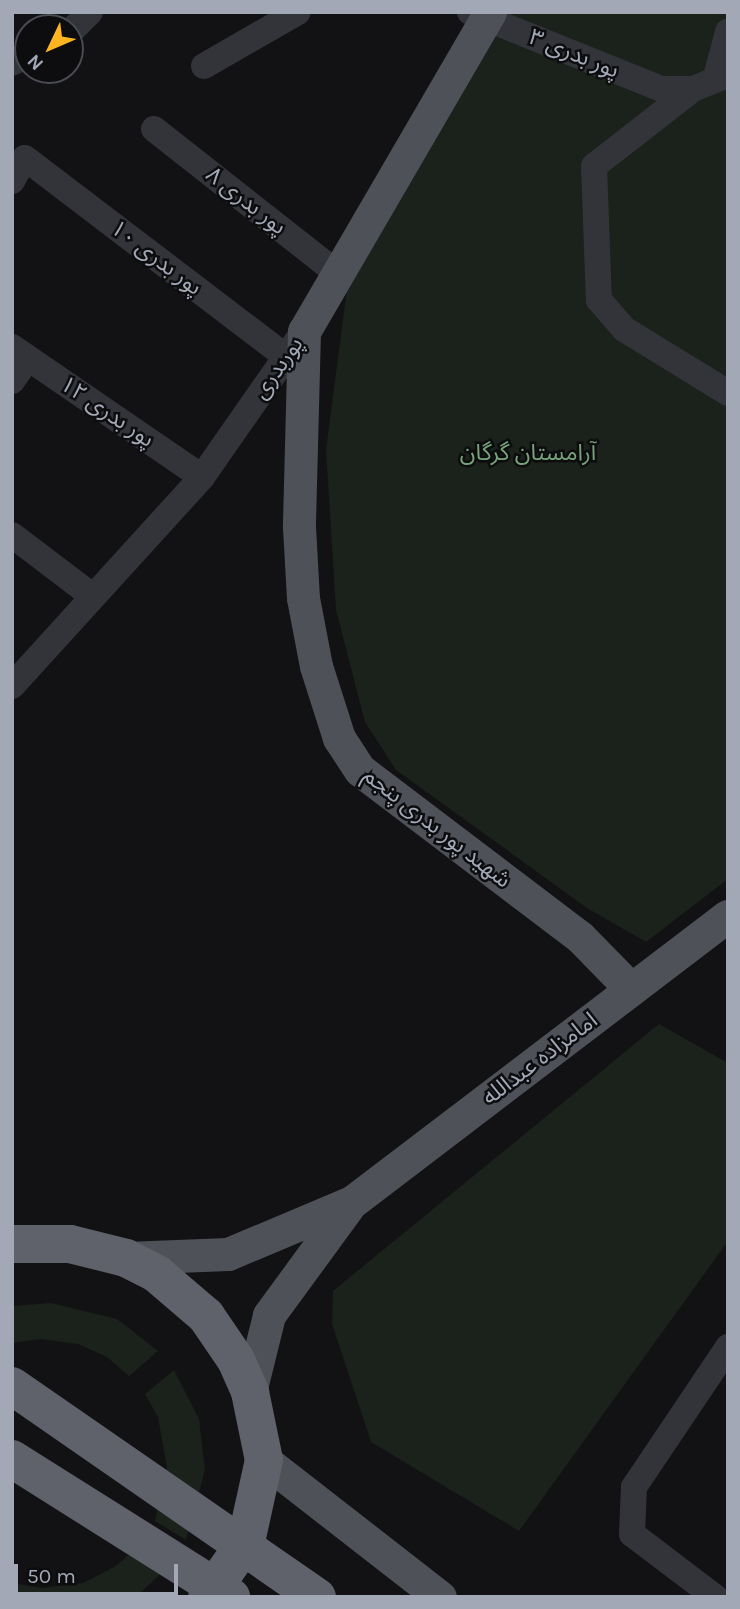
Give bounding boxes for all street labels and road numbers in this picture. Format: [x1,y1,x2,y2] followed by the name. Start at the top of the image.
[525,23,623,85] street label: پور بدری ۳
[200,161,292,241] street label: پور بدری ۸
[105,215,207,301] street label: پور بدری ۱۰
[247,331,309,405] street label: پوربدری
[55,370,159,454] street label: پور بدری ۱۲
[358,762,516,894] street label: شهید پور بدری پنجم
[477,1007,603,1111] street label: امامزاده عبدالله

